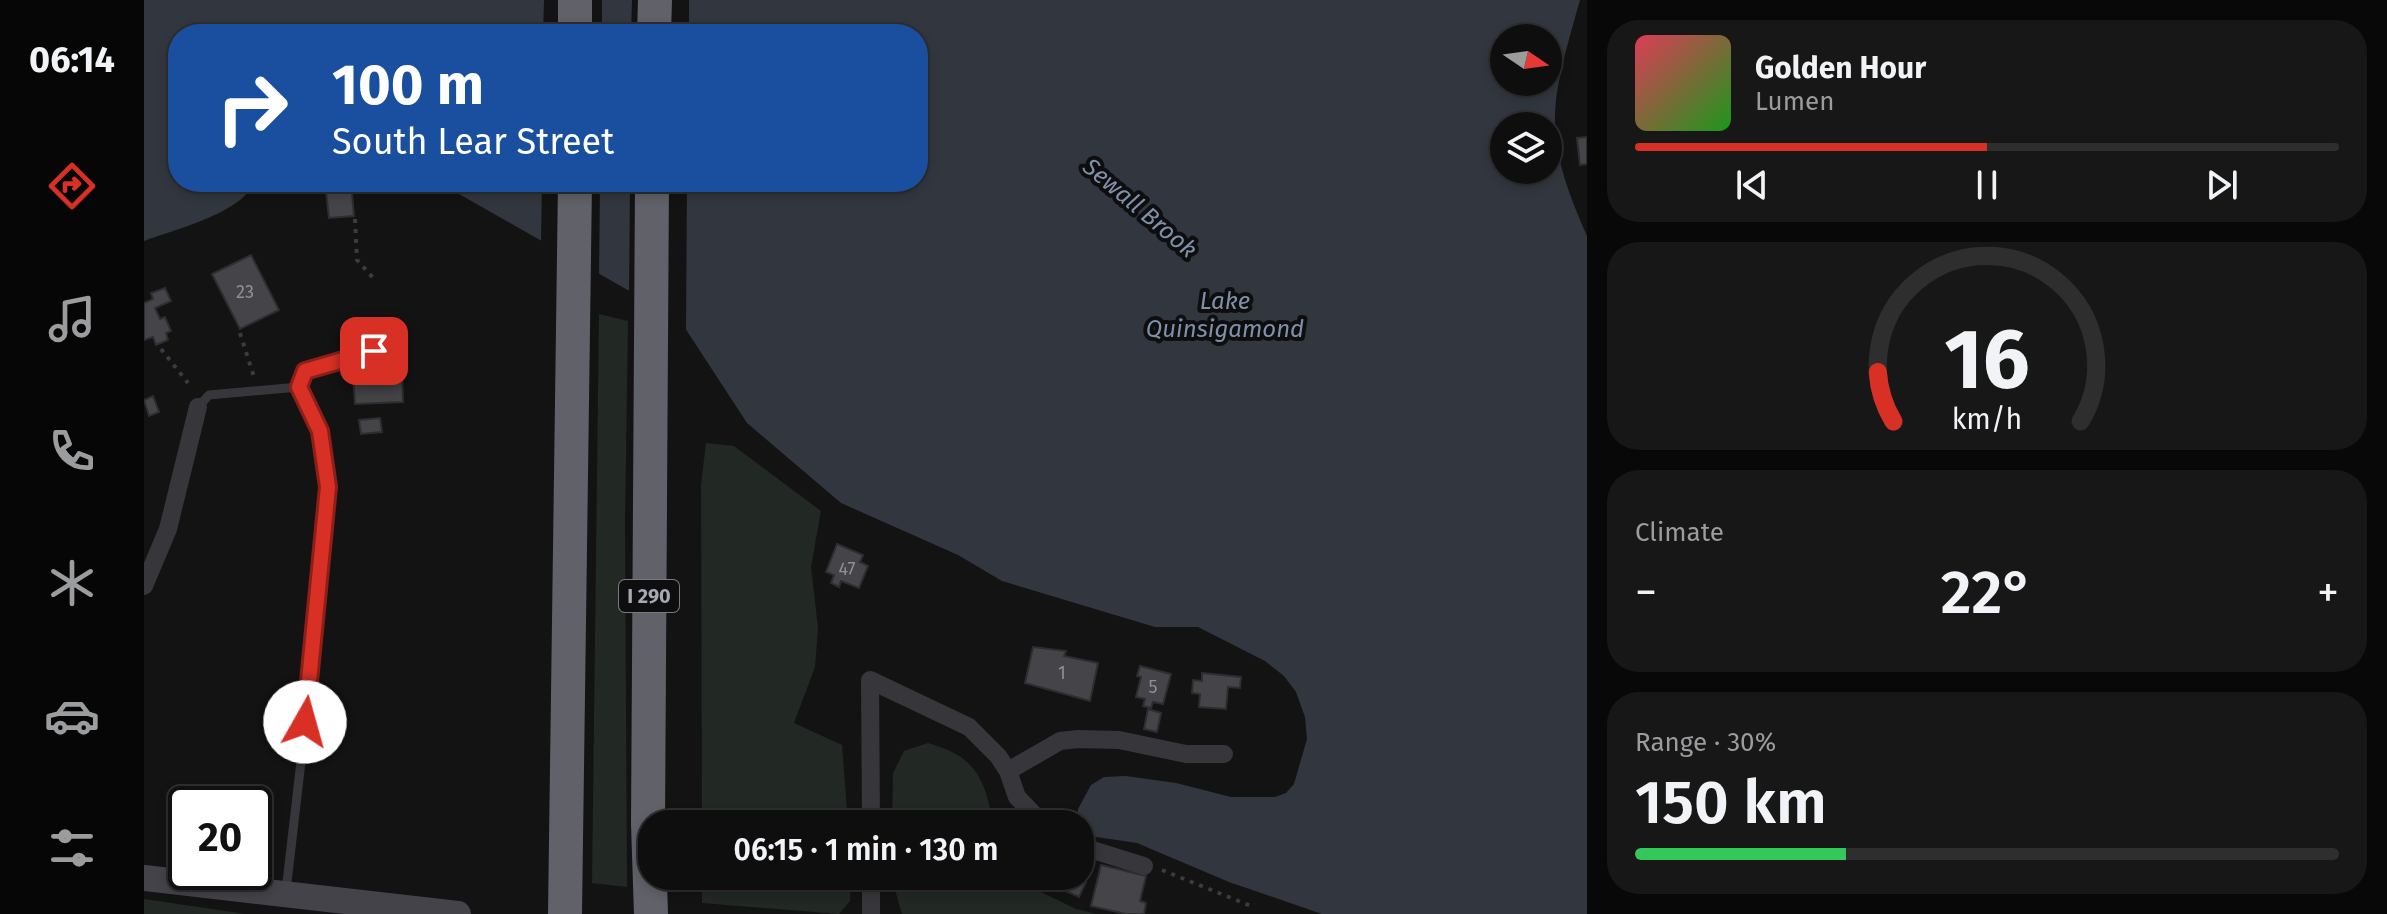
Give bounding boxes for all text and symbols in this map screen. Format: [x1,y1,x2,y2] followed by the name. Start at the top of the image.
[1490,24,1562,96] north arrow
[1490,24,1562,184] map controls
[29,38,115,82] text: 06:14
[1755,50,1926,86] text: Golden Hour
[332,52,484,119] text: 100 m
[200,56,304,160] icon: right
[1755,86,1834,117] text: Lumen
[1490,112,1562,184] button: layers
[332,120,614,164] text: South Lear Street
[1077,152,1203,264] water label: Sewall Brook
[44,158,100,214] icon: directions
[1730,163,1774,207] icon: previous
[1965,163,2009,207] icon: pause
[2200,163,2244,207] icon: next
[236,281,254,303] house number: 23
[1146,287,1304,343] water label: Lake Quinsigamond
[44,291,100,347] icon: music
[1944,310,2030,410] text: 16
[340,317,408,385] pin
[352,329,396,373] icon: arrive
[1952,402,2022,437] text: km/h
[44,423,100,479] icon: phone
[1635,517,1724,548] text: Climate
[44,555,100,611] icon: climate
[1941,557,2033,629] text: 22°
[838,558,856,580] house number: 47
[1635,566,1657,619] text: −
[2317,566,2339,619] text: +
[619,580,679,612] road number: I 290
[1058,662,1066,684] house number: 1
[1148,676,1158,698] house number: 5
[263,680,347,764] position arrow
[44,688,100,744] icon: car
[1635,727,1776,758] text: Range · 30%
[1635,767,1827,839] text: 150 km
[168,786,272,890] speed limit sign: 20
[44,820,100,876] icon: filters
[734,832,998,868] text: 06:15 · 1 min · 130 m

